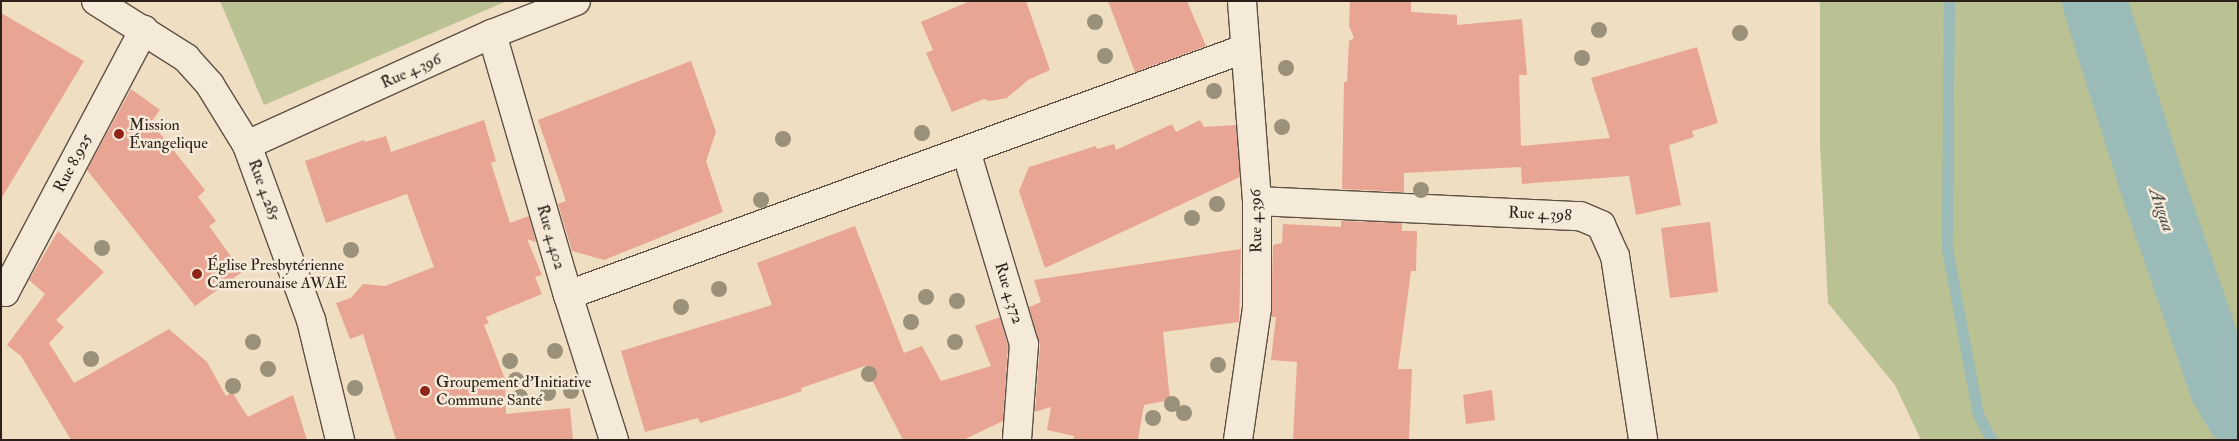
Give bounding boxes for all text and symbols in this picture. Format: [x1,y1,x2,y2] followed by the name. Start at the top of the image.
[378,49,444,93] street label: Rue 4.396
[129,115,208,153] place label: Mission Évangelique
[113,128,125,140] marker: Mission Évangelique
[50,130,96,196] street label: Rue 8.925
[244,156,284,224] street label: Rue 4.285
[2143,185,2179,235] water label: Angaa
[1246,189,1266,253] street label: Rue 4.396
[533,202,569,272] street label: Rue 4.402
[1508,203,1572,225] street label: Rue 4.398
[207,255,347,293] place label: Église Presbytérienne Camerounaise AWAE
[991,260,1027,326] street label: Rue 4.372
[191,268,203,280] marker: Église Presbytérienne Camerounaise AWAE
[436,372,592,410] place label: Groupement d'Initiative Commune Santé
[418,384,432,398] marker: Groupement d'Initiative Commune Santé

